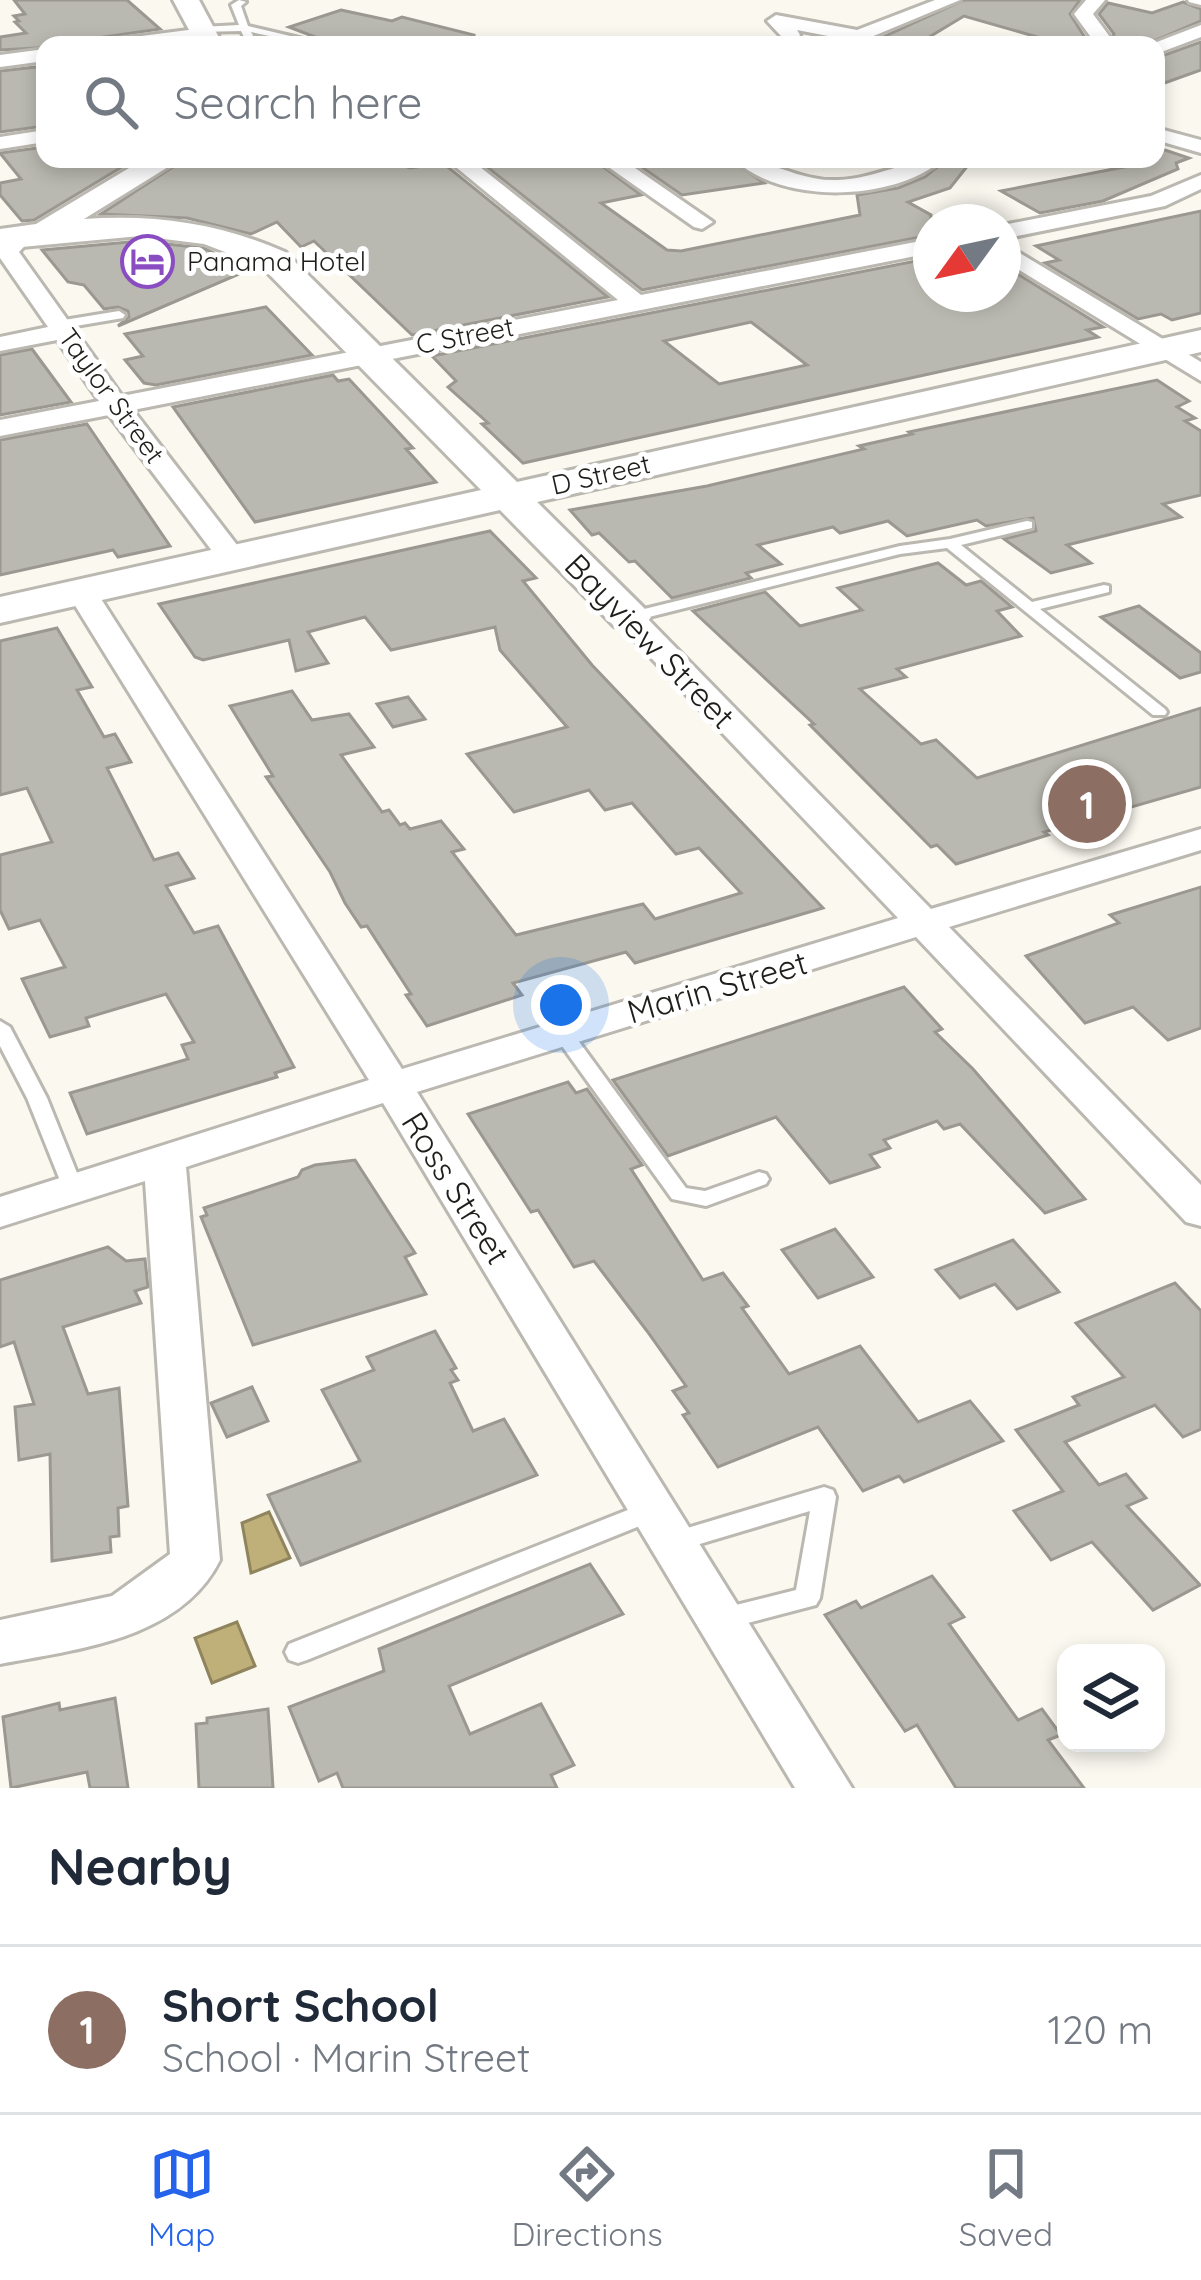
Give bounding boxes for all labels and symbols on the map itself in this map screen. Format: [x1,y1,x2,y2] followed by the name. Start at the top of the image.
[913,204,1021,312] north arrow
[120,234,176,290] hotel icon: Panama Hotel
[187,244,366,278] place label: Panama Hotel
[413,309,517,361] street label: C Street
[51,321,172,470] street label: Taylor Street
[548,446,654,502] street label: D Street
[557,545,744,737] street label: Bayview Street
[1048,759,1126,849] pin: 1
[622,941,812,1032] street label: Marin Street
[531,975,591,1035] your location
[393,1104,519,1272] street label: Ross Street

